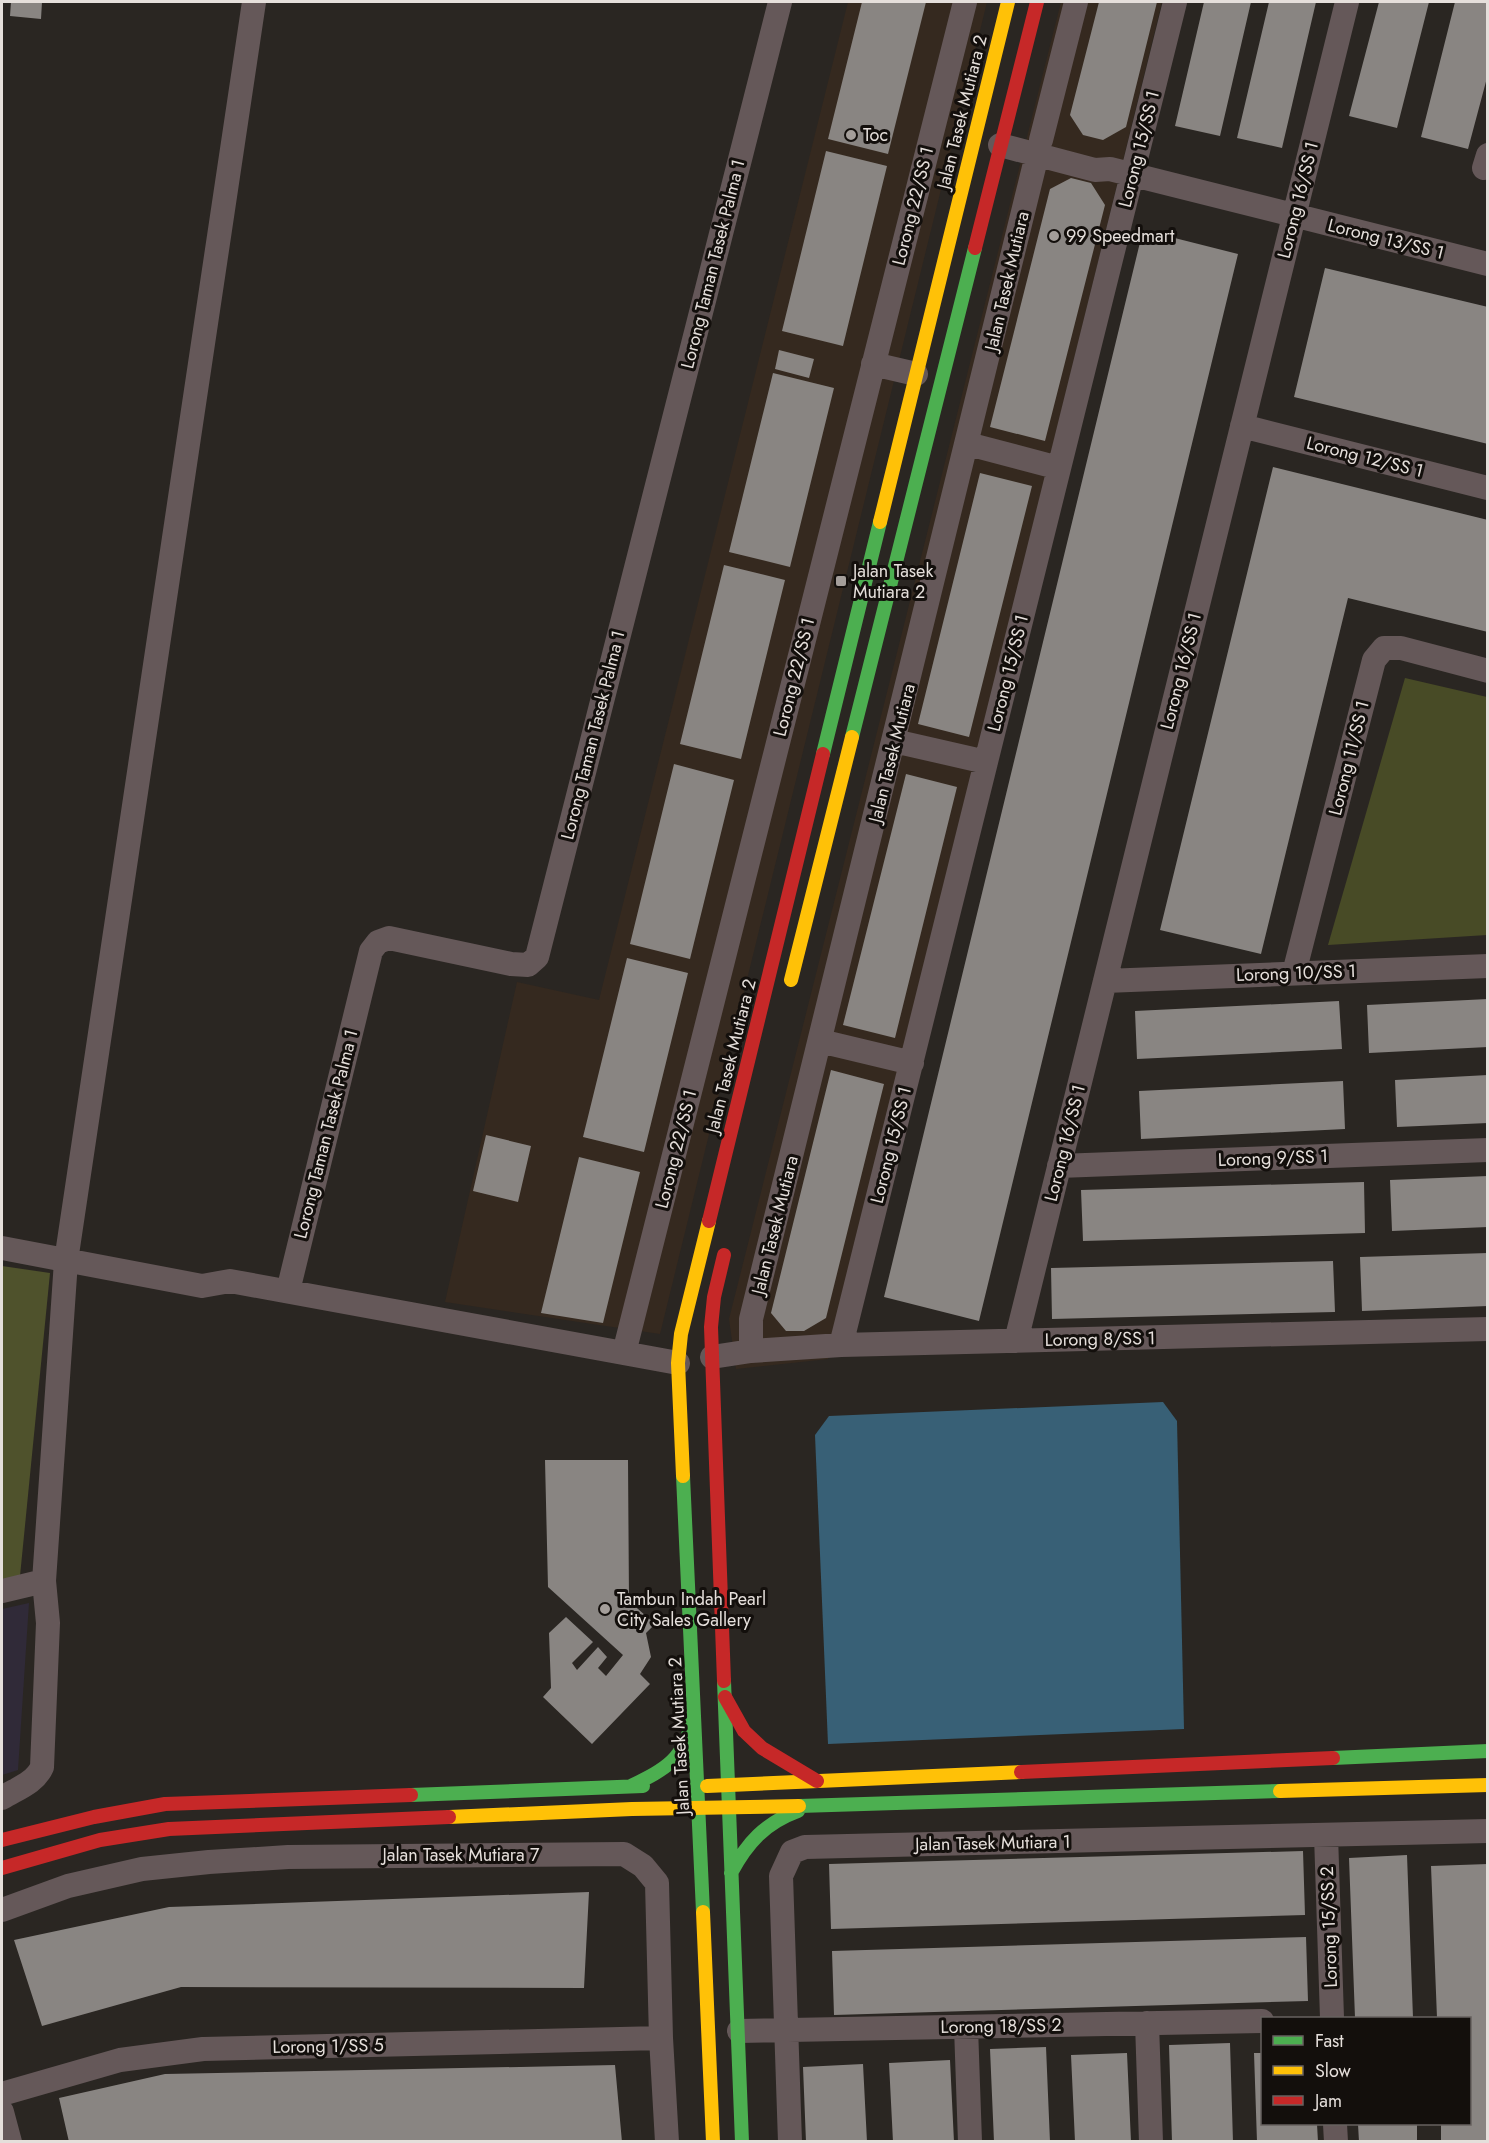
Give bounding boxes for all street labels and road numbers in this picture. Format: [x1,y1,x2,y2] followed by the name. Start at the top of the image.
[930,32,994,194] street label: Jalan Tasek Mutiara 2
[1112,88,1166,210] street label: Lorong 15/SS 1
[1271,139,1325,261] street label: Lorong 16/SS 1
[886,144,940,268] street label: Lorong 22/SS 1
[674,157,752,371] street label: Lorong Taman Tasek Palma 1
[978,209,1036,355] street label: Jalan Tasek Mutiara
[1325,212,1447,266] street label: Lorong 13/SS 1
[1304,430,1426,484] street label: Lorong 12/SS 1
[1154,610,1208,732] street label: Lorong 16/SS 1
[981,612,1035,734] street label: Lorong 15/SS 1
[767,615,821,739] street label: Lorong 22/SS 1
[554,628,632,842] street label: Lorong Taman Tasek Palma 1
[862,681,922,827] street label: Jalan Tasek Mutiara
[1322,698,1376,818] street label: Lorong 11/SS 1
[1235,958,1357,988] street label: Lorong 10/SS 1
[699,976,763,1138] street label: Jalan Tasek Mutiara 2
[287,1027,365,1241] street label: Lorong Taman Tasek Palma 1
[1038,1082,1092,1204] street label: Lorong 16/SS 1
[864,1084,918,1206] street label: Lorong 15/SS 1
[649,1087,703,1211] street label: Lorong 22/SS 1
[1217,1143,1329,1173] street label: Lorong 9/SS 1
[745,1153,805,1299] street label: Jalan Tasek Mutiara
[1044,1325,1156,1353] street label: Lorong 8/SS 1
[662,1656,696,1817] street label: Jalan Tasek Mutiara 2
[913,1829,1071,1857] street label: Jalan Tasek Mutiara 1
[380,1842,540,1868] street label: Jalan Tasek Mutiara 7
[1314,1866,1344,1988] street label: Lorong 15/SS 2
[940,2012,1062,2040] street label: Lorong 18/SS 2
[272,2032,384,2060] street label: Lorong 1/SS 5

